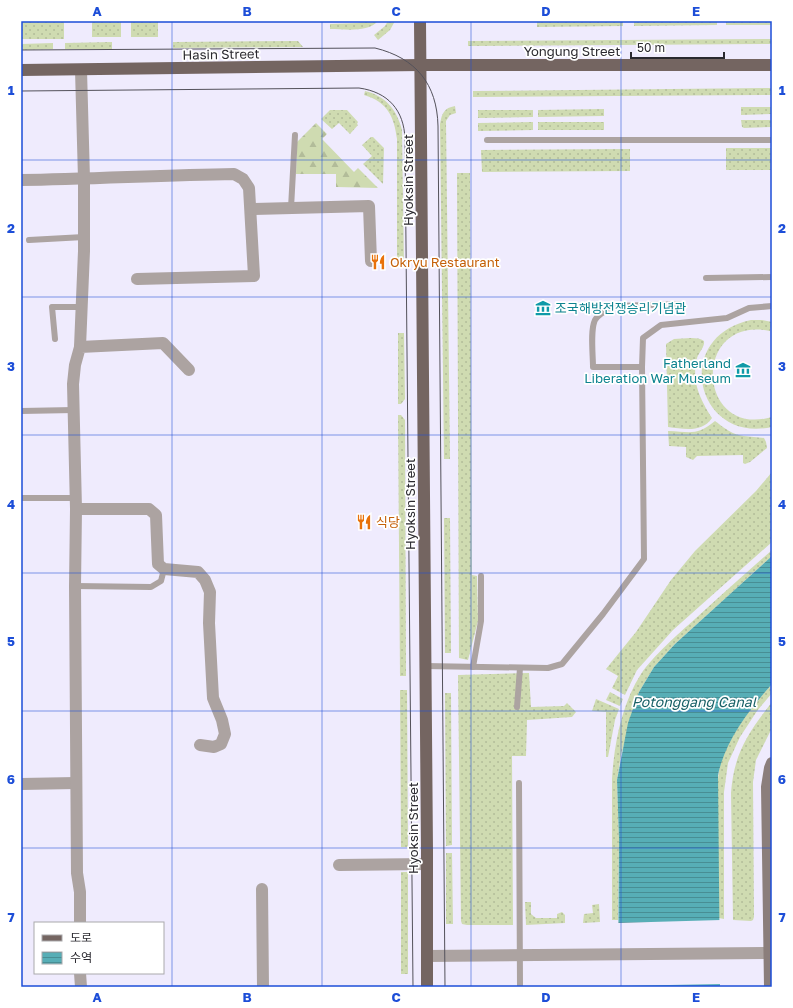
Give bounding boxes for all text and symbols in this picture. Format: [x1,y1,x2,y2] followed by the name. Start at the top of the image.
[92,3,102,19] text: A
[242,3,252,19] text: B
[391,3,401,19] text: C
[541,3,551,19] text: D
[692,3,700,19] text: E
[631,34,724,60] scale bar
[637,40,665,55] text: 50 m
[524,43,620,59] street label: Yongung Street
[182,45,260,63] street label: Hasin Street
[8,82,15,98] text: 1
[779,82,786,98] text: 1
[400,134,416,226] street label: Hyoksin Street
[7,220,15,236] text: 2
[778,220,786,236] text: 2
[369,253,387,271] restaurant icon: Okryu Restaurant
[390,254,500,270] place label: Okryu Restaurant
[534,299,552,317] museum icon: 조국해방전쟁승리기념관
[555,300,687,316] place label: 조국해방전쟁승리기념관
[584,355,731,386] place label: Fatherland Liberation War Museum
[7,358,15,374] text: 3
[778,358,786,374] text: 3
[734,361,752,379] museum icon: Fatherland Liberation War Museum
[402,458,418,550] street label: Hyoksin Street
[7,496,15,512] text: 4
[778,496,786,512] text: 4
[355,513,373,531] restaurant icon: 식당
[376,514,400,530] place label: 식당
[7,633,15,649] text: 5
[778,633,786,649] text: 5
[632,693,757,710] water label: Potonggang Canal
[7,771,15,787] text: 6
[778,771,786,787] text: 6
[405,782,421,874] street label: Hyoksin Street
[7,909,15,925] text: 7
[778,909,786,925] text: 7
[34,922,164,974] legend
[70,930,92,945] text: 도로
[70,950,92,965] text: 수역
[92,989,102,1005] text: A
[242,989,252,1005] text: B
[391,989,401,1005] text: C
[541,989,551,1005] text: D
[692,989,700,1005] text: E

